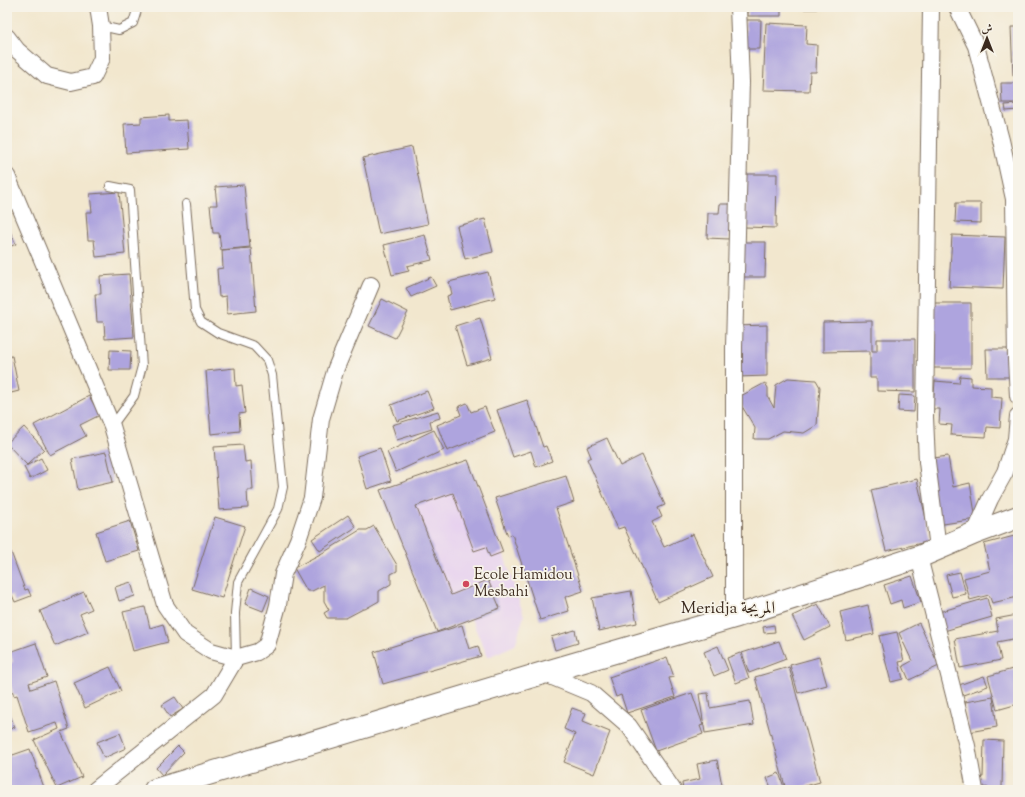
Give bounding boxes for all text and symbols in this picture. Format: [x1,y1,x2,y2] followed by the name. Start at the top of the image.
[967,18,1007,58] north arrow
[982,21,993,37] text: ش
[474,565,573,603] place label: Ecole Hamidou Mesbahi
[461,579,471,589] marker: Ecole Hamidou Mesbahi
[681,597,776,621] district label: Meridja المريجة

